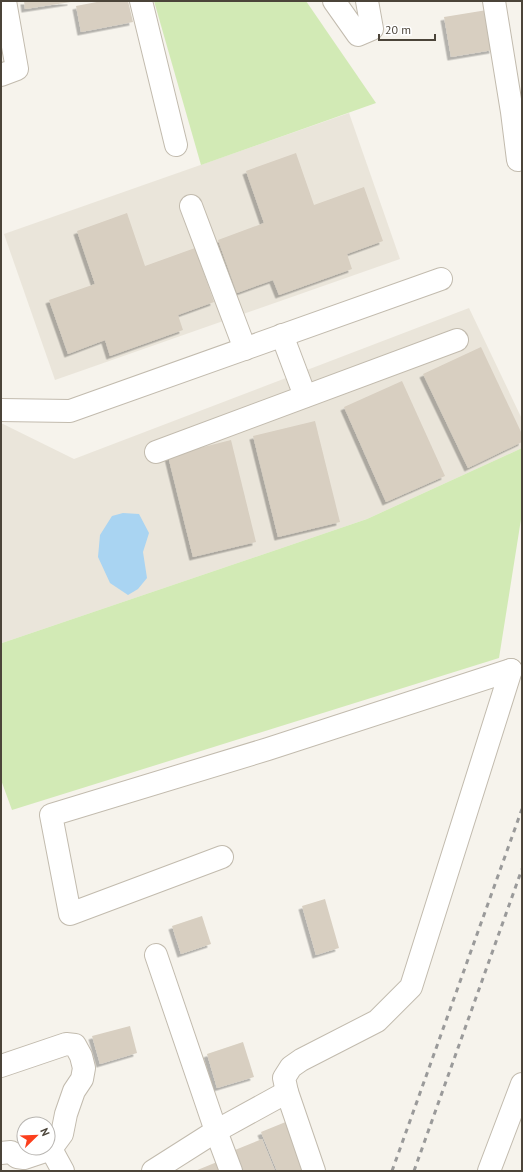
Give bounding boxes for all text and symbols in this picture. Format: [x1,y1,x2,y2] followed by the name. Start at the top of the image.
[379,16,435,42] scale bar
[385,22,411,37] text: 20 m
[16,1116,56,1156] north arrow
[37,1126,53,1138] text: N

